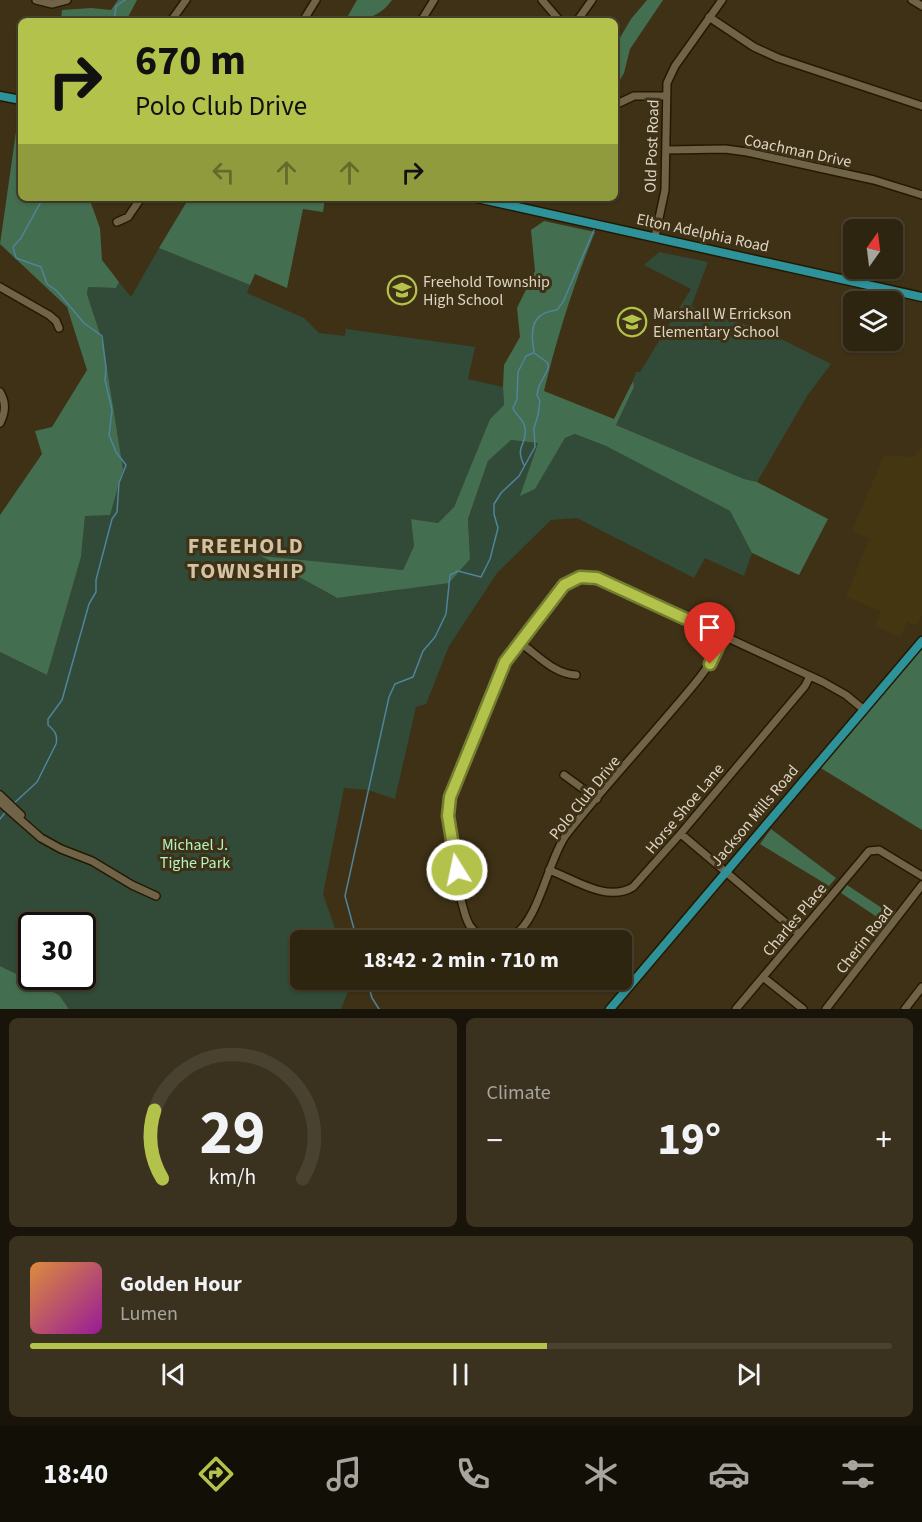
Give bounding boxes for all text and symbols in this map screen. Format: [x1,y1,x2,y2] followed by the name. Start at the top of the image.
[135,31,246,91] text: 670 m
[36,42,114,120] icon: right
[135,87,307,126] text: Polo Club Drive
[639,99,665,193] street label: Old Post Road
[742,129,854,173] street label: Coachman Drive
[207,156,240,189] icon: left
[270,156,303,189] icon: ahead
[333,156,366,189] icon: ahead
[396,156,429,189] icon: right
[634,208,771,258] street label: Elton Adelphia Road
[843,219,903,279] north arrow
[843,219,903,351] map controls
[423,271,550,311] place label: Freehold Township High School
[386,274,418,306] school or university icon: Freehold Township High School
[843,291,903,351] button: layers
[653,303,792,343] place label: Marshall W Errickson Elementary School
[616,306,648,338] school or university icon: Marshall W Errickson Elementary School
[187,530,305,587] district label: FREEHOLD TOWNSHIP
[684,602,735,664] pin
[693,611,726,644] icon: arrive
[544,751,625,844] street label: Polo Club Drive
[640,759,729,859] street label: Horse Shoe Lane
[706,760,804,871] street label: Jackson Mills Road
[160,834,230,874] park label: Michael J. Tighe Park
[425,838,489,902] position arrow
[758,878,832,961] street label: Charles Place
[831,901,899,979] street label: Cherin Road
[18,912,96,990] speed limit sign: 30
[363,944,559,976] text: 18:42 · 2 min · 710 m
[487,1079,551,1107] text: Climate
[200,1089,266,1178] text: 29
[657,1108,721,1172] text: 19°
[487,1117,503,1164] text: −
[876,1117,892,1164] text: +
[209,1163,257,1194] text: km/h
[120,1268,242,1300] text: Golden Hour
[120,1300,178,1328] text: Lumen
[157,1358,190,1391] icon: previous
[444,1358,477,1391] icon: pause
[732,1358,765,1391] icon: next
[195,1453,237,1495] icon: directions
[323,1453,365,1495] icon: music
[452,1453,494,1495] icon: phone
[580,1453,622,1495] icon: climate
[708,1453,750,1495] icon: car
[837,1453,879,1495] icon: filters
[43,1455,108,1494] text: 18:40

